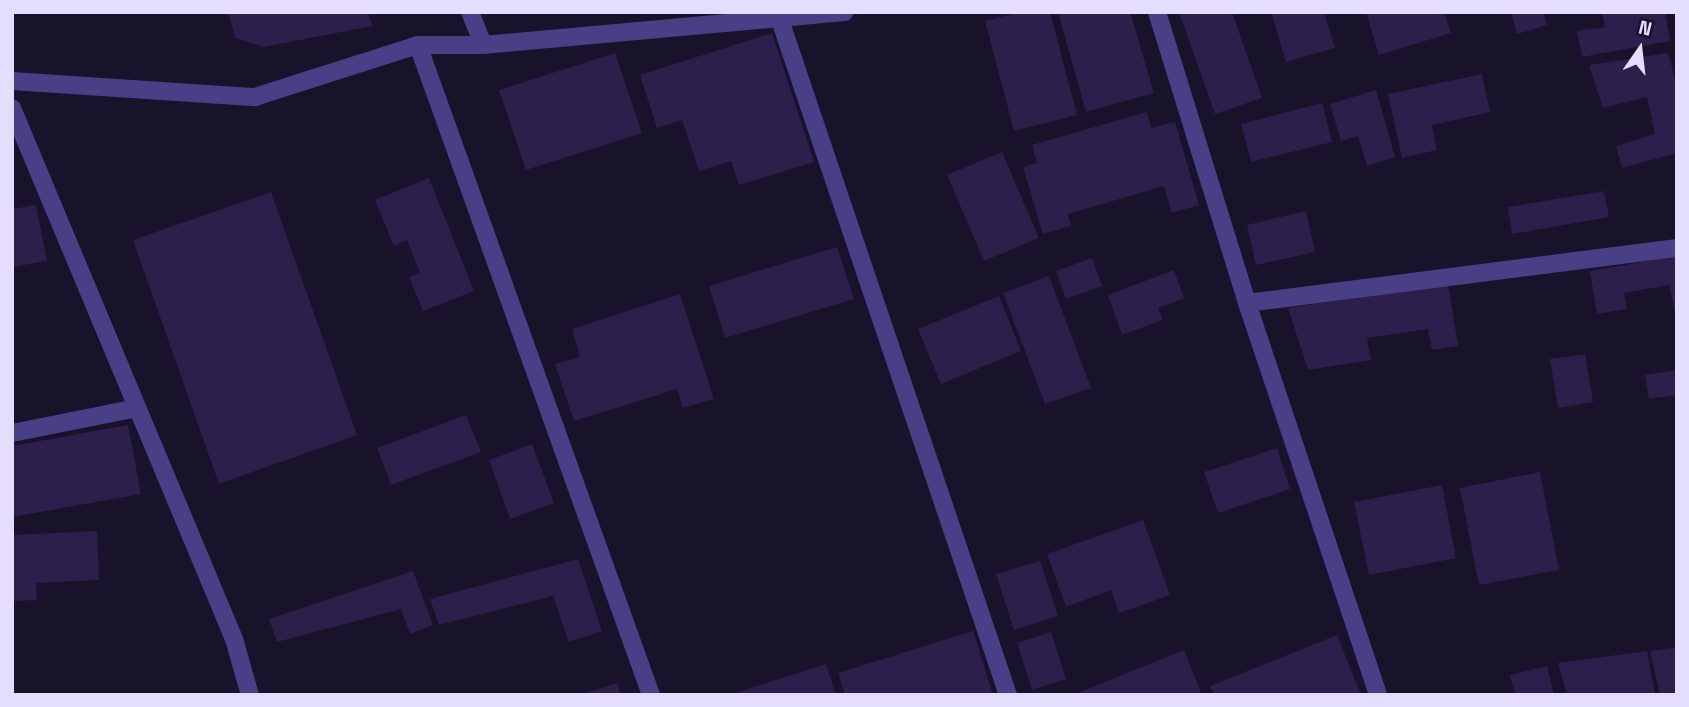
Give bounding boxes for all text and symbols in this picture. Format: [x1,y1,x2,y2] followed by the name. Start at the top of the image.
[1605,14,1675,84] north arrow
[1636,14,1654,42] text: N

